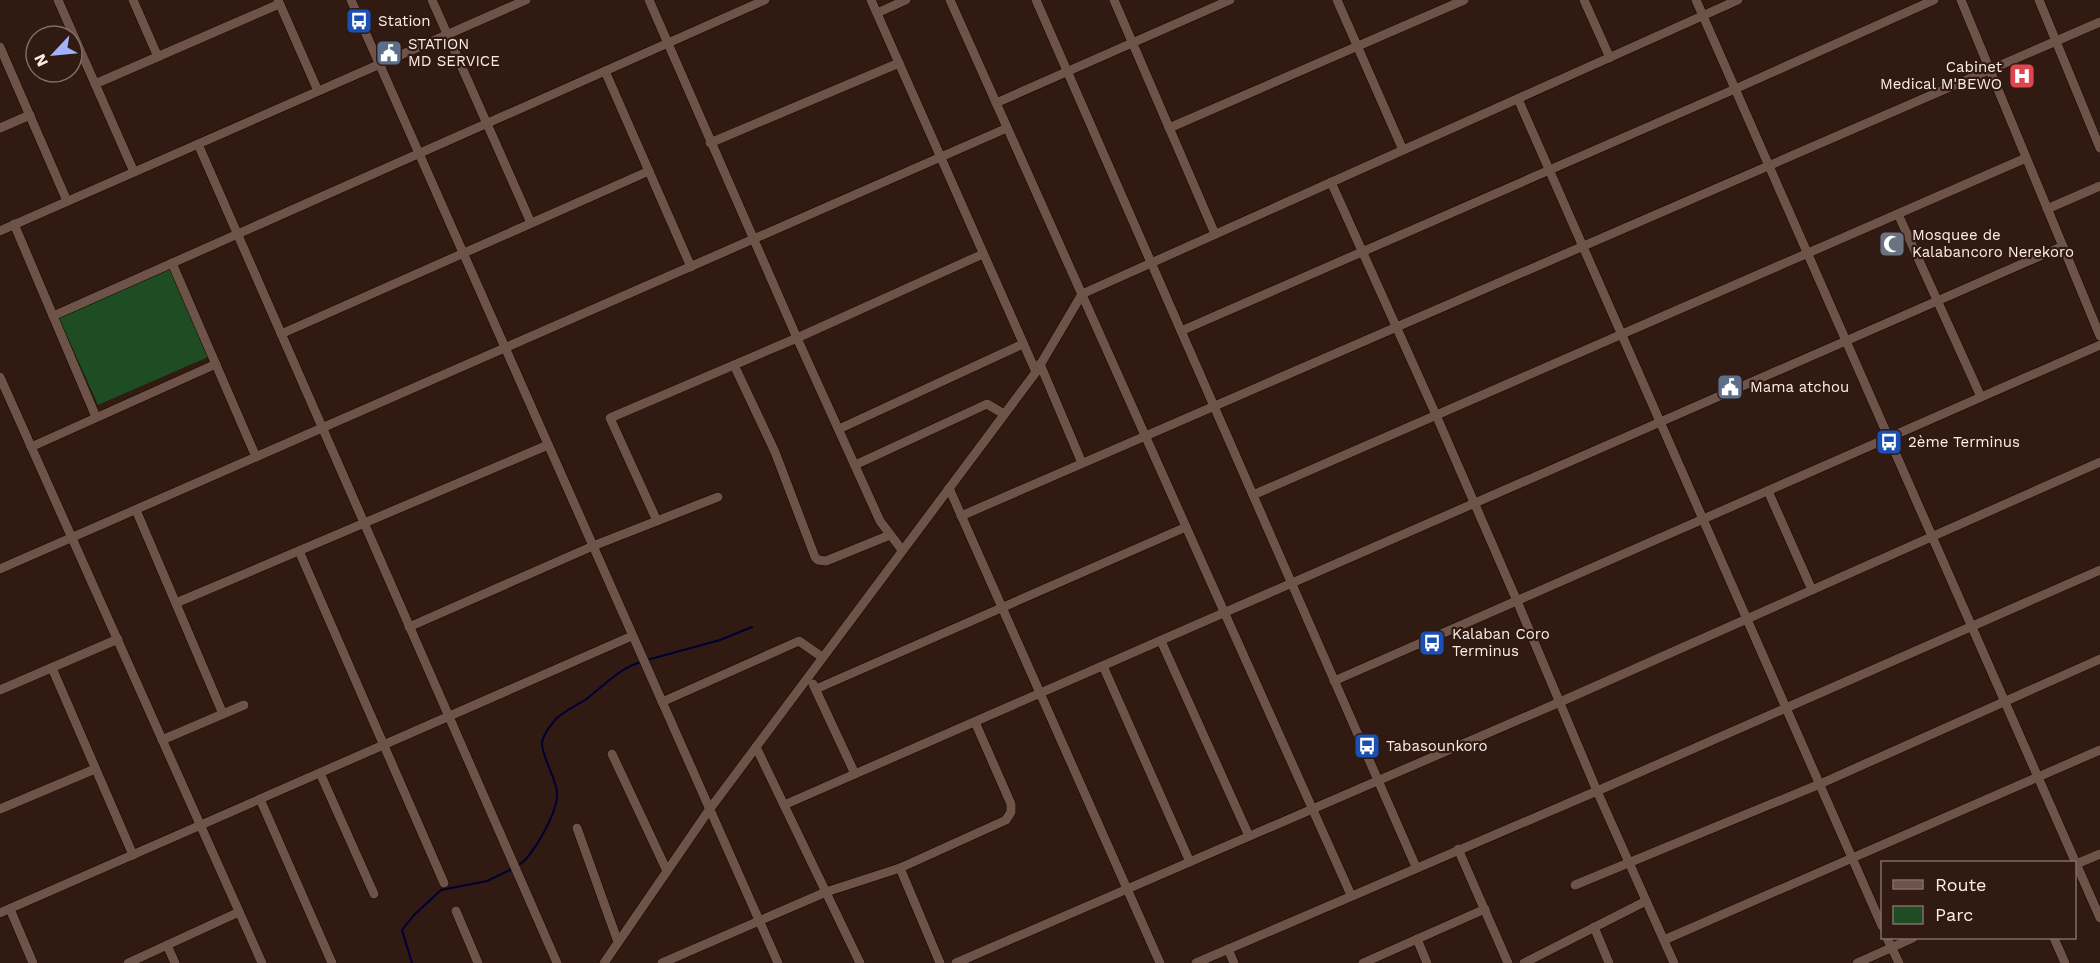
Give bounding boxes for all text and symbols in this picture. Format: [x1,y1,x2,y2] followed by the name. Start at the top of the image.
[344,6,374,36] bus stop icon: Station
[378,12,431,30] place label: Station
[24,24,84,84] north arrow
[408,35,500,70] place label: STATION MD SERVICE
[374,38,404,68] public building icon: STATION MD SERVICE
[30,51,52,70] text: N
[1880,58,2003,93] place label: Cabinet Medical M'BEWO
[2007,61,2037,91] hospital icon: Cabinet Medical M'BEWO
[1912,226,2074,261] place label: Mosquee de Kalabancoro Nerekoro
[1877,229,1907,259] mosque icon: Mosquee de Kalabancoro Nerekoro
[1715,372,1745,402] public building icon: Mama atchou
[1750,378,1849,396] place label: Mama atchou
[1874,427,1904,457] bus stop icon: 2ème Terminus
[1908,433,2020,451] place label: 2ème Terminus
[1452,625,1550,660] place label: Kalaban Coro Terminus
[1417,628,1447,658] bus stop icon: Kalaban Coro Terminus
[1352,731,1382,761] bus stop icon: Tabasounkoro
[1386,737,1488,755] place label: Tabasounkoro
[1881,861,2076,939] legend
[1935,874,1987,895] text: Route
[1935,904,1973,925] text: Parc

